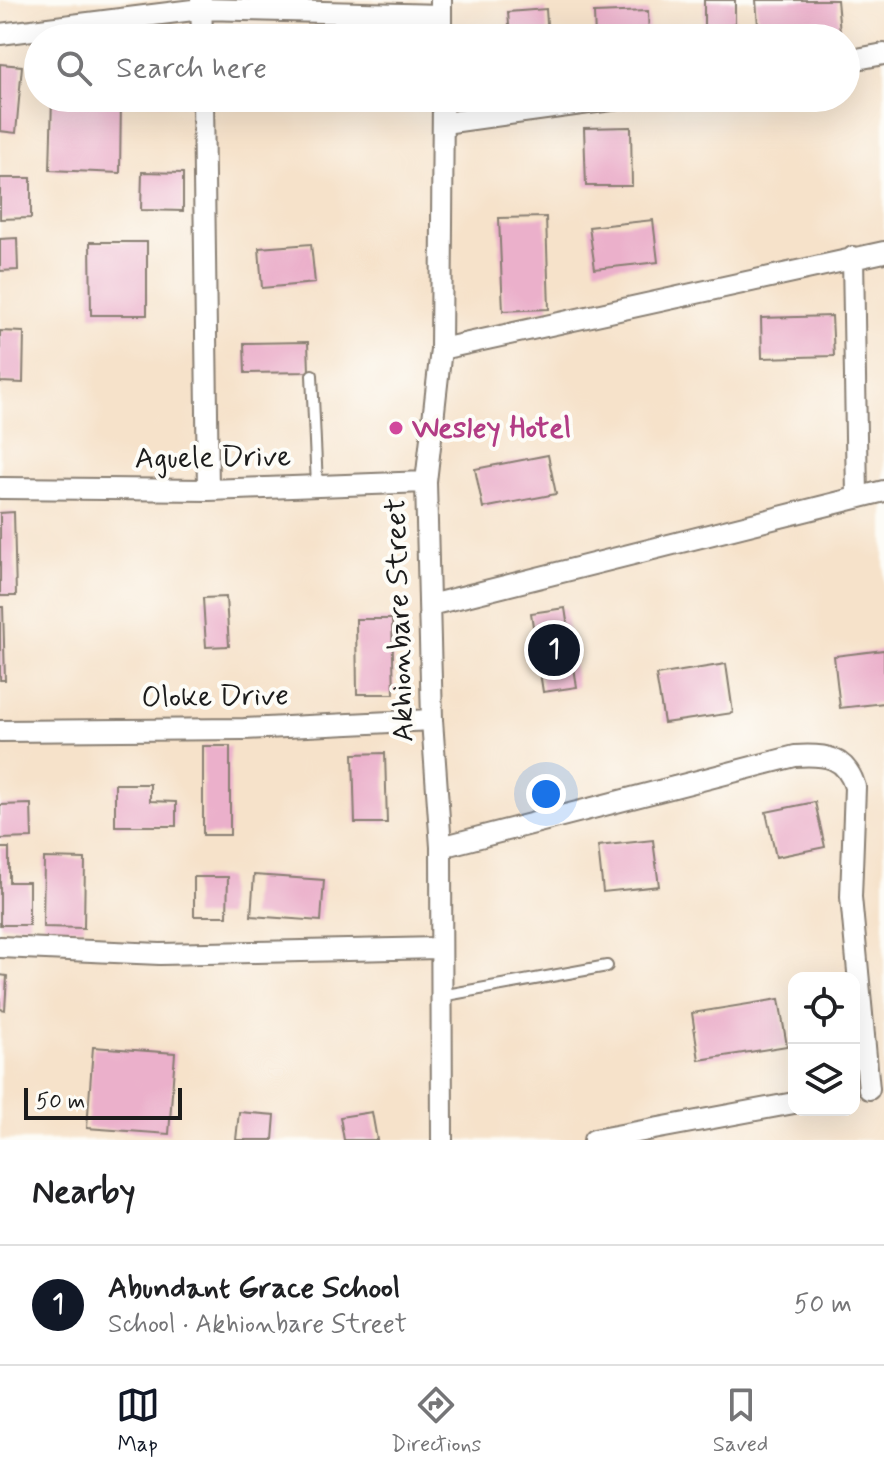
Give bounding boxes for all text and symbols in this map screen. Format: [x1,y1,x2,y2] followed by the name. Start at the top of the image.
[24,24,860,112] search box
[52,46,96,90] icon: search
[116,49,267,88] text: Search here
[411,409,571,448] place label: Wesley Hotel
[387,419,405,437] marker: Wesley Hotel
[134,437,292,479] street label: Aguele Drive
[376,497,424,743] street label: Akhionbare Street
[528,620,580,680] pin: 1
[141,676,289,718] street label: Oloke Drive
[526,774,566,814] your location
[788,972,860,1116] map controls
[788,972,860,1044] button: locate
[788,1044,860,1116] button: layers
[24,1084,182,1120] scale bar
[36,1088,85,1116] text: 50 m
[32,1170,136,1215] text: Nearby
[108,1269,400,1308] text: Abundant Grace School
[52,1288,64,1322] text: 1
[794,1288,852,1322] text: 50 m
[108,1308,407,1342] text: School · Akhionbare Street
[116,1383,160,1459] tab: Map
[391,1383,481,1459] tab: Directions
[713,1383,768,1459] tab: Saved

